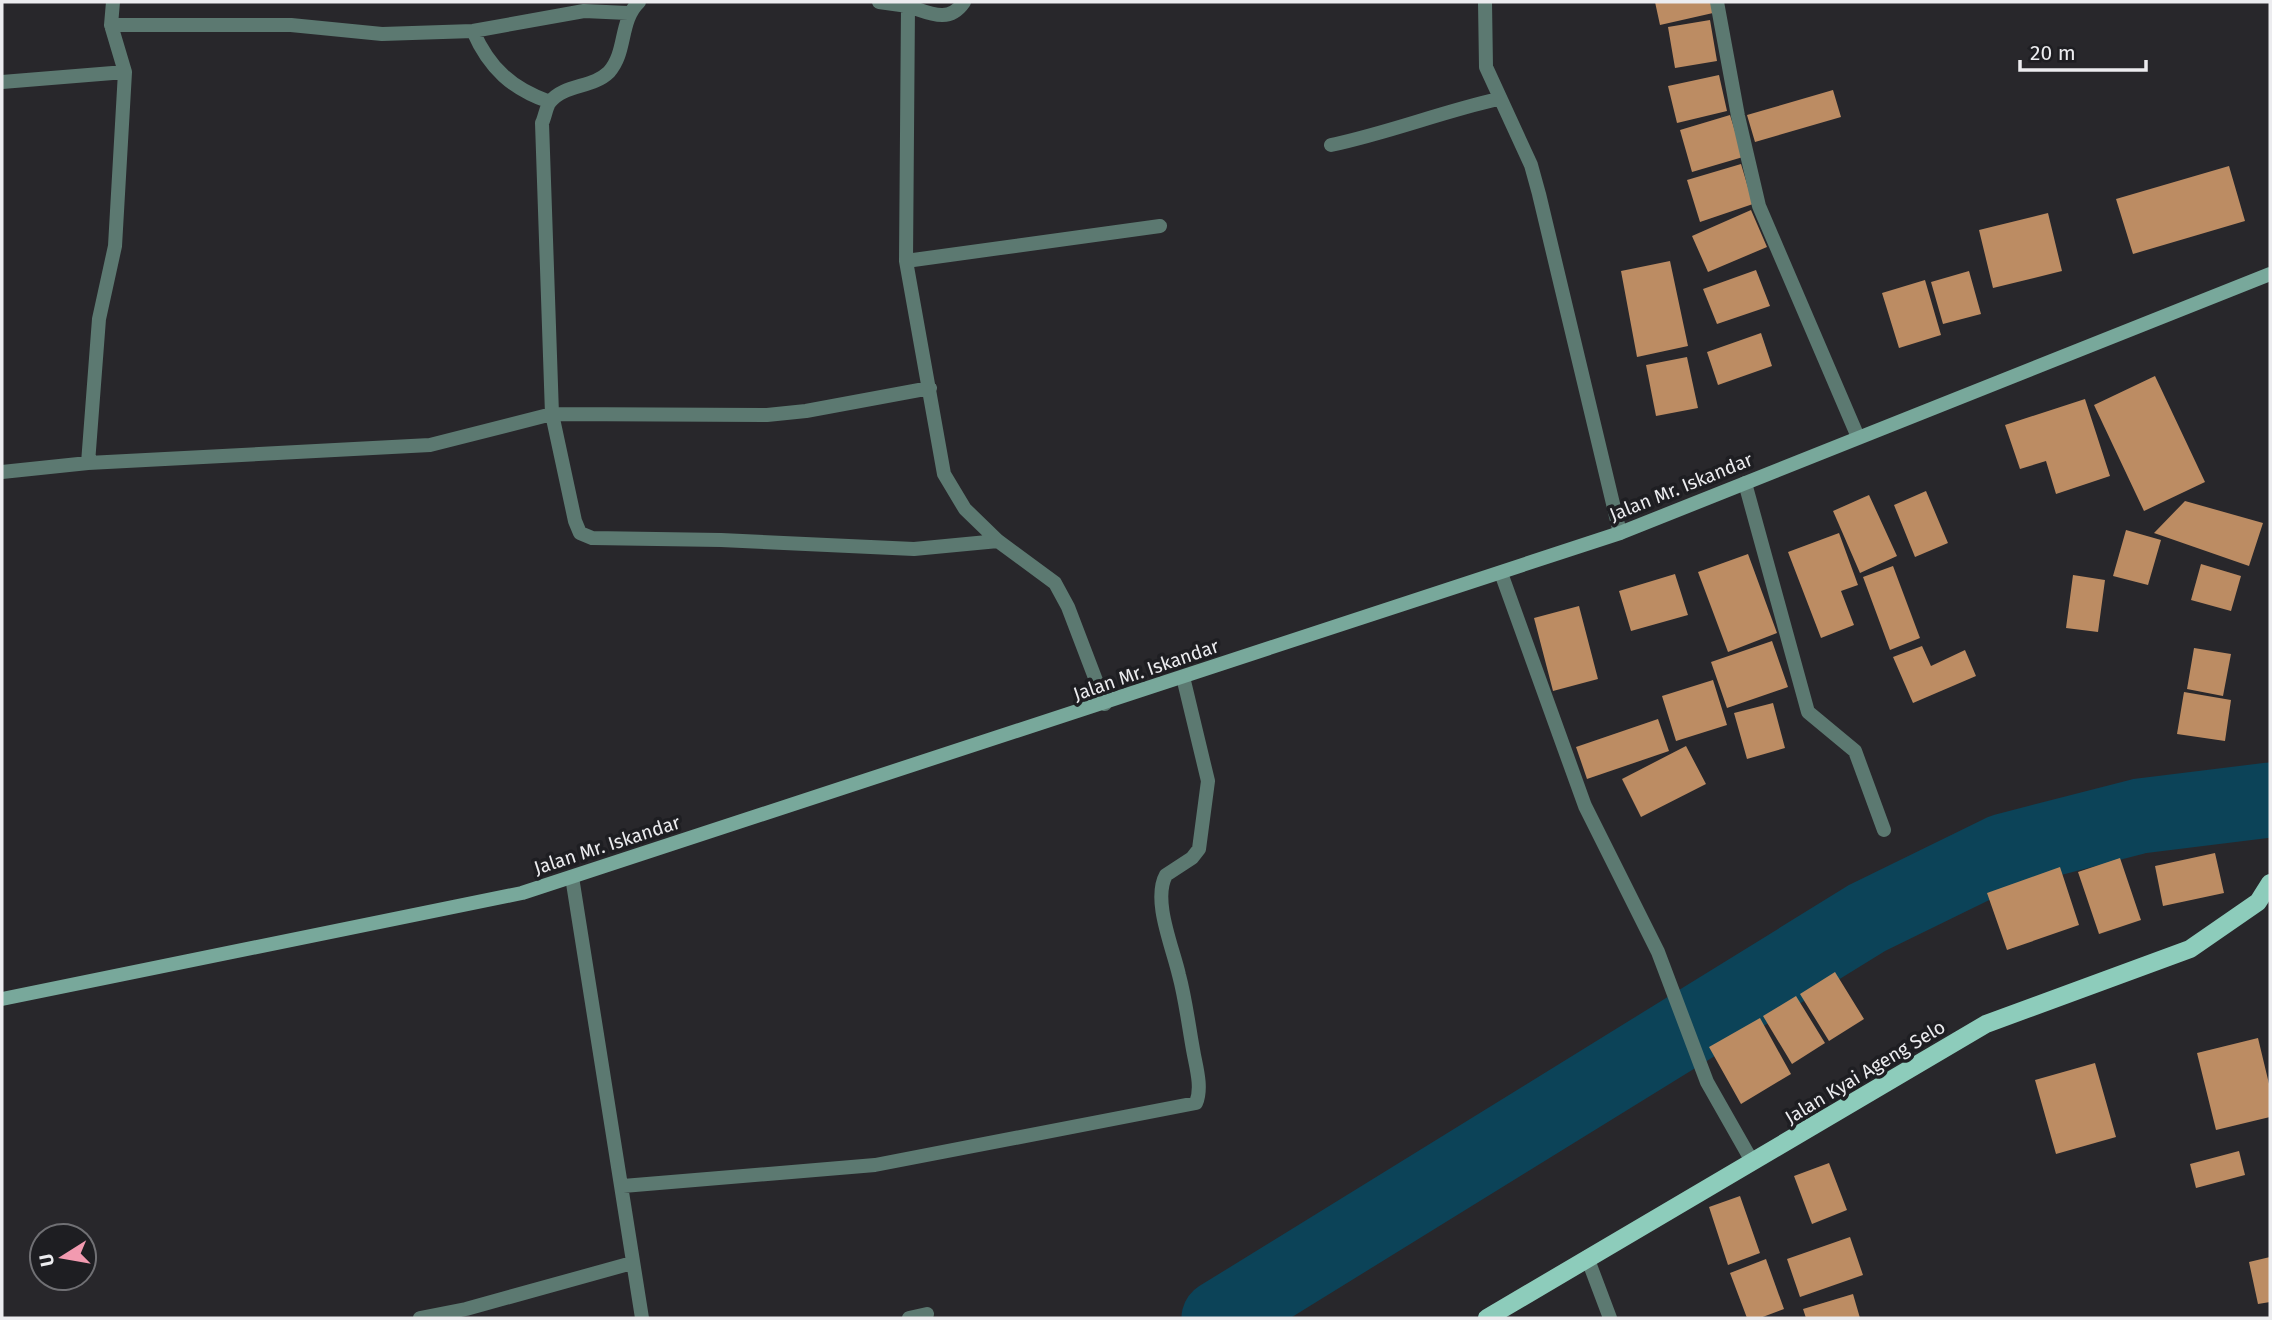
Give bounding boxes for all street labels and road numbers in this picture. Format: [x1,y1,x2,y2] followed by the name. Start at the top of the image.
[1606,448,1757,526] street label: Jalan Mr. Iskandar
[1070,634,1222,706] street label: Jalan Mr. Iskandar
[531,810,684,880] street label: Jalan Mr. Iskandar
[1781,1015,1949,1129] street label: Jalan Kyai Ageng Selo

